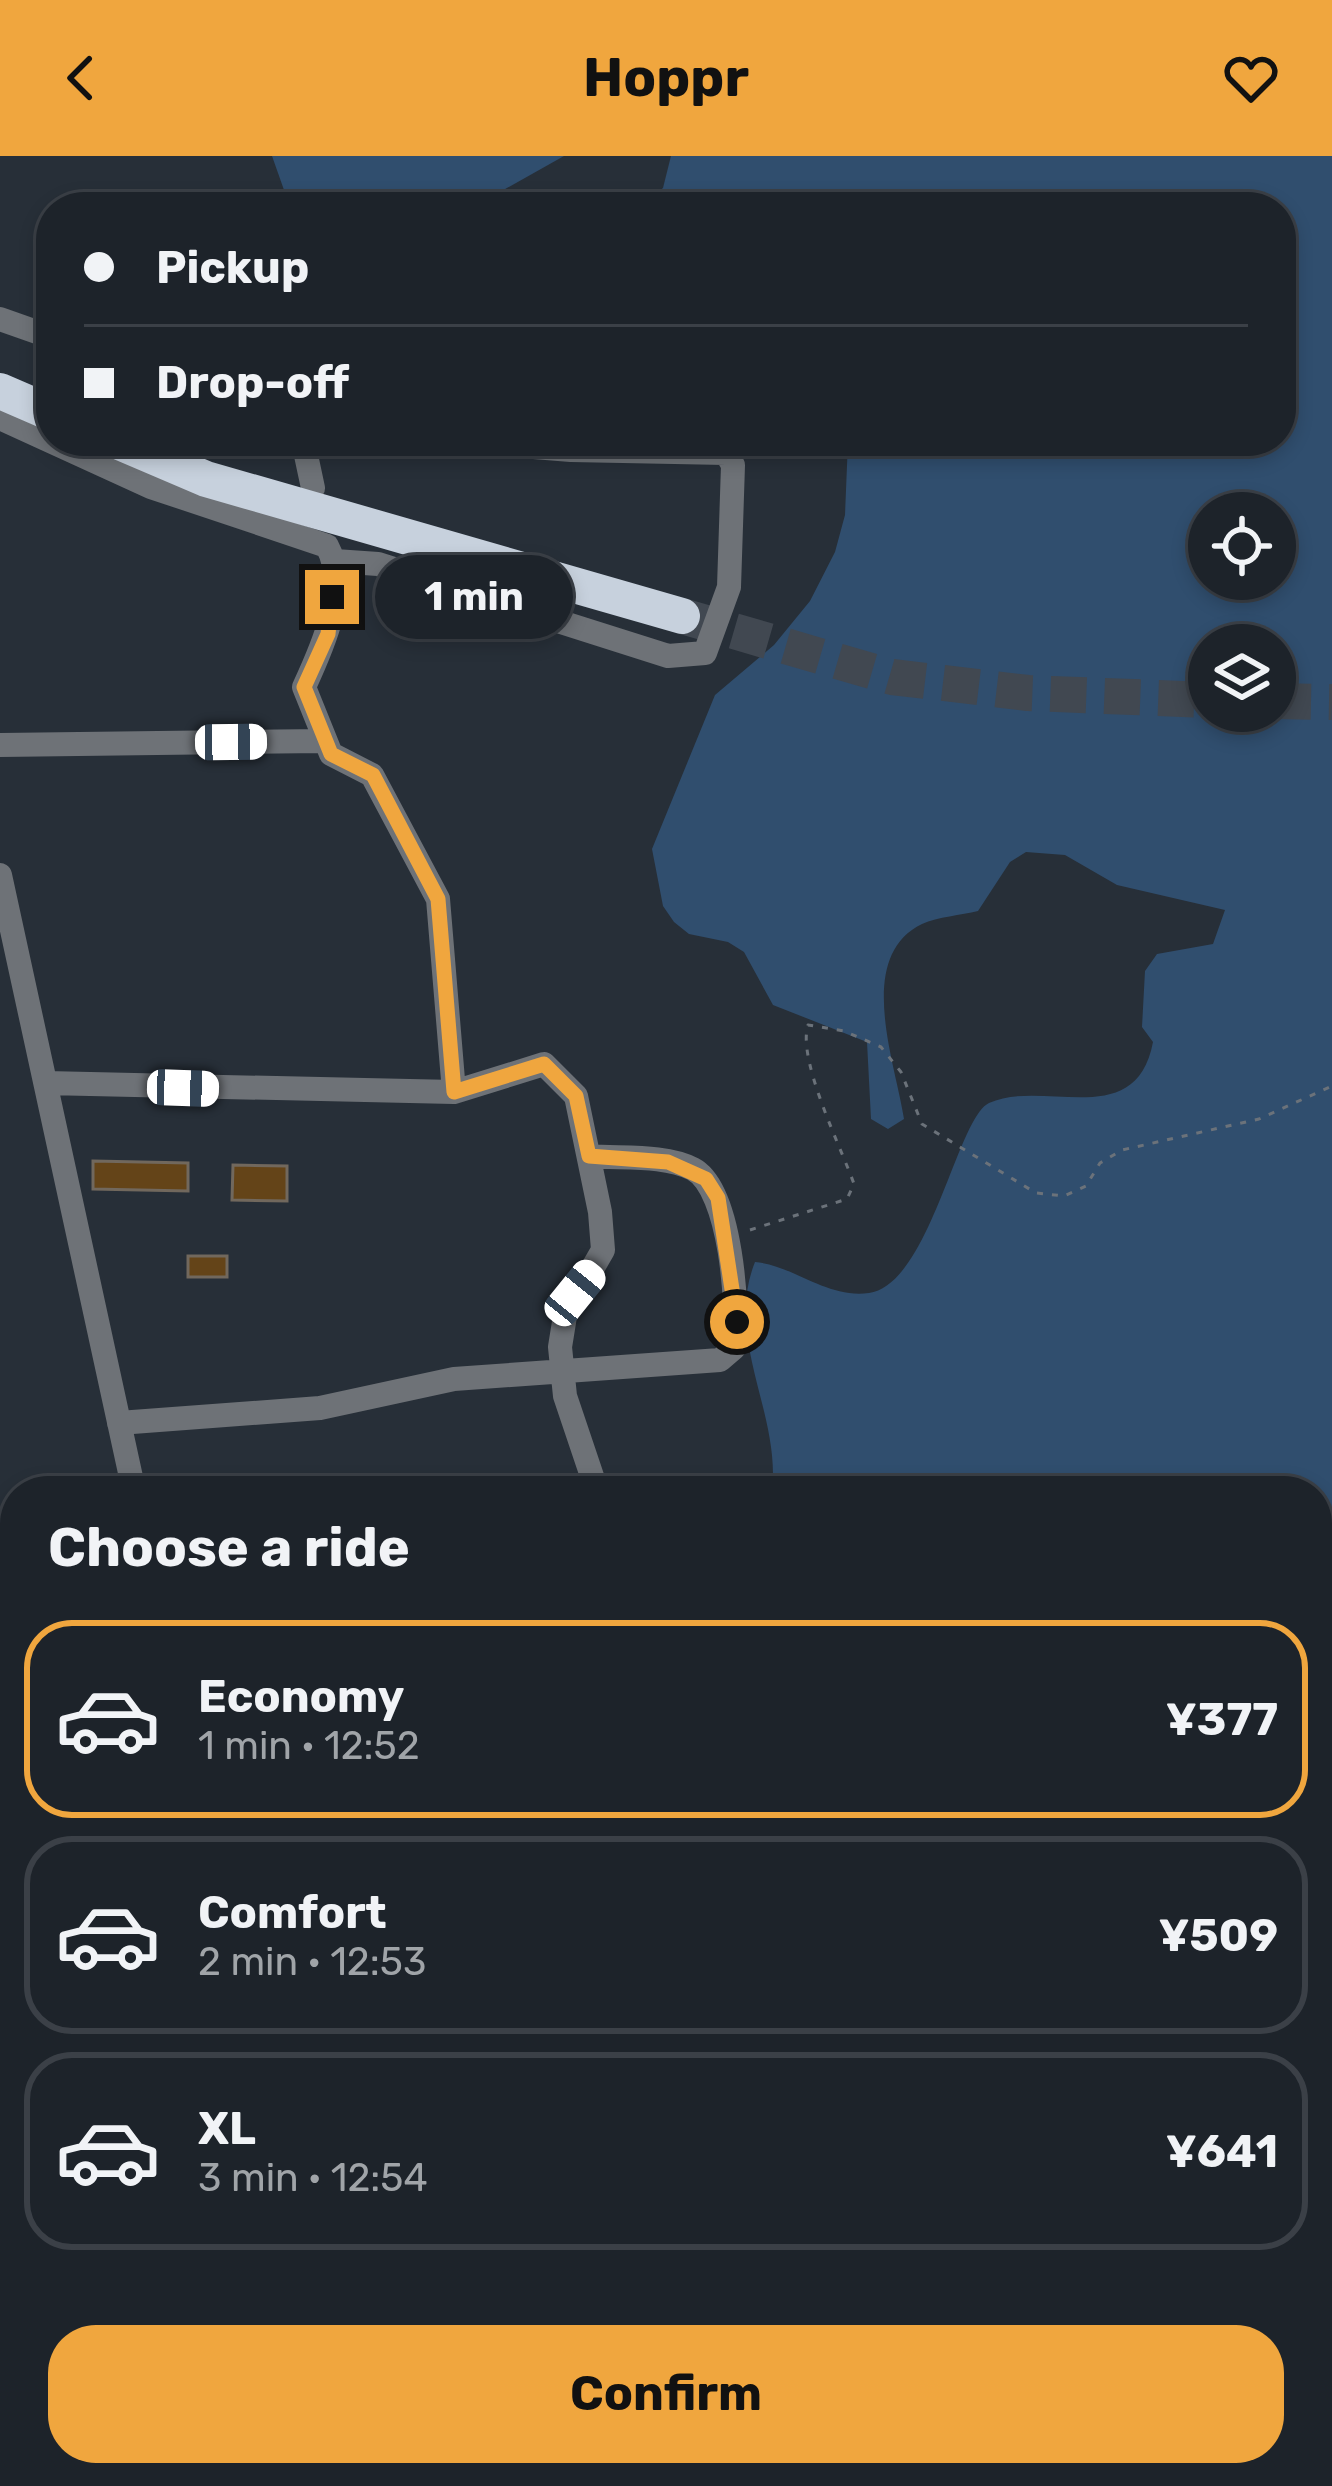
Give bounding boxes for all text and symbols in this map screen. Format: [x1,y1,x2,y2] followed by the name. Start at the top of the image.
[48,45,114,111] icon: back
[1218,45,1284,111] icon: heart
[583,46,749,110] text: Hoppr
[156,241,309,294] text: Pickup
[156,356,349,409] text: Drop-off
[1188,492,1296,732] map controls
[1188,492,1296,600] button: locate
[374,555,572,639] callout: 1 min
[305,570,359,624] route end
[424,574,524,620] text: 1 min
[1188,624,1296,732] button: layers
[195,723,267,761] car
[146,1069,220,1107] car
[538,1254,612,1332] car
[710,1295,764,1349] route start
[48,1516,410,1580] text: Choose a ride
[54,1665,162,1773] icon: car
[198,1670,404,1723] text: Economy
[1166,1693,1278,1746] text: ¥377
[198,1723,420,1769] text: 1 min · 12:52
[54,1881,162,1989] icon: car
[198,1886,387,1939] text: Comfort
[1158,1909,1278,1962] text: ¥509
[198,1939,426,1985] text: 2 min · 12:53
[54,2097,162,2205] icon: car
[198,2102,256,2155] text: XL
[1166,2125,1278,2178] text: ¥641
[198,2155,428,2201] text: 3 min · 12:54
[48,2325,1284,2463] button: Confirm

